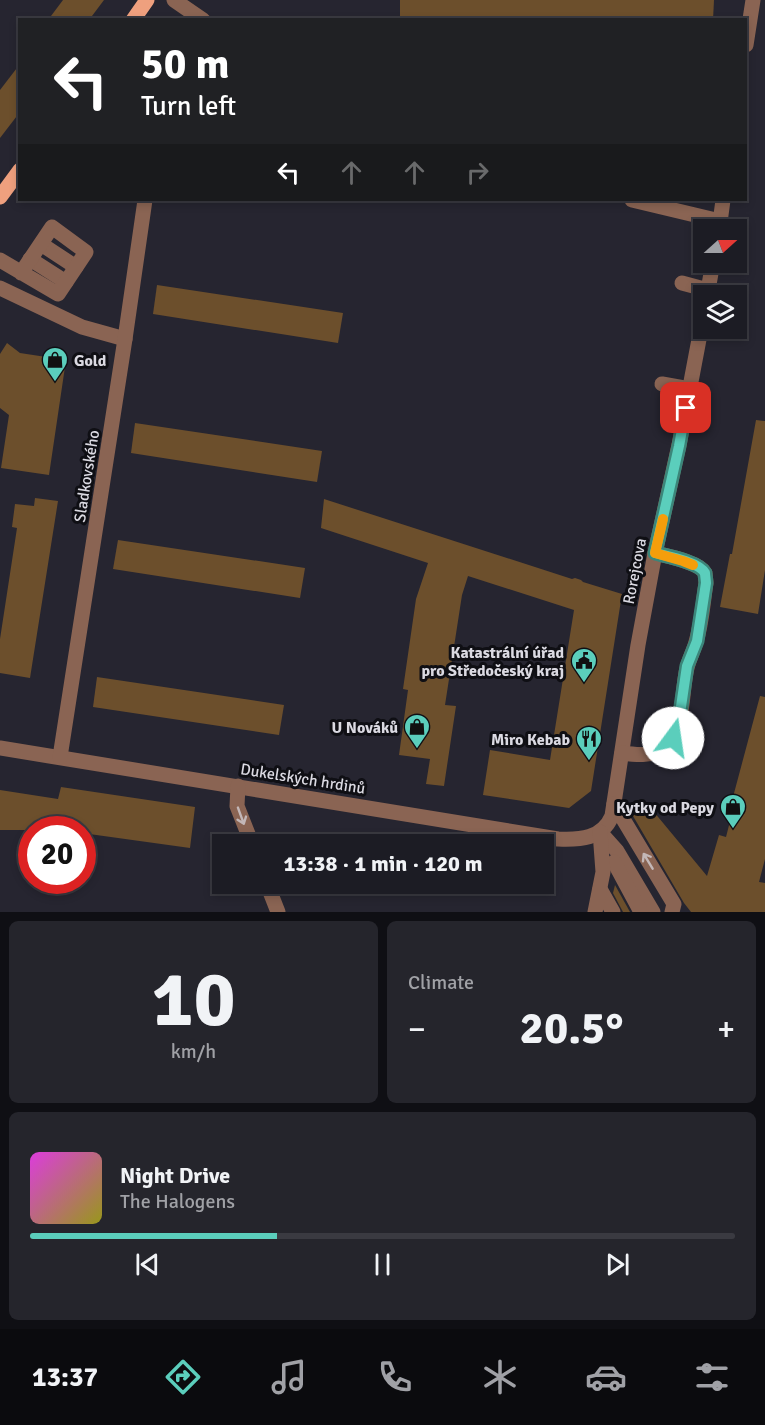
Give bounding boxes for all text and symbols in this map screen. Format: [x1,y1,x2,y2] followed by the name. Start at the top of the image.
[141,39,230,90] text: 50 m
[42,42,120,120] icon: left
[141,90,236,123] text: Turn left
[272,156,305,189] icon: left
[335,156,368,189] icon: ahead
[398,156,431,189] icon: ahead
[461,156,494,189] icon: right
[693,219,747,273] north arrow
[693,219,747,339] map controls
[693,285,747,339] button: layers
[40,345,70,383] shop icon: Gold
[74,351,107,371] place label: Gold
[660,382,711,433] pin
[669,391,702,424] icon: arrive
[70,429,104,524] street label: Sladkovského
[619,537,651,606] street label: Rorejcova
[421,643,564,681] place label: Katastrální úřad pro Středočeský kraj
[569,646,599,684] public building icon: Katastrální úřad pro Středočeský kraj
[641,706,705,770] position arrow
[402,712,432,750] shop icon: U Nováků
[332,718,398,738] place label: U Nováků
[574,724,604,762] restaurant icon: Miro Kebab
[491,730,570,750] place label: Miro Kebab
[239,759,367,799] street label: Dukelských hrdinů
[718,792,748,830] shop icon: Kytky od Pepy
[616,798,714,818] place label: Kytky od Pepy
[236,806,247,825] one-way arrow
[18,816,96,894] speed limit sign: 20
[283,850,483,877] text: 13:38 · 1 min · 120 m
[642,853,654,870] one-way arrow
[151,952,236,1048] text: 10
[408,970,474,995] text: Climate
[520,1001,623,1056] text: 20.5°
[408,1009,426,1050] text: −
[717,1009,735,1050] text: +
[171,1039,216,1064] text: km/h
[120,1162,230,1189] text: Night Drive
[120,1189,235,1214] text: The Halogens
[131,1248,164,1281] icon: previous
[366,1248,399,1281] icon: pause
[601,1248,634,1281] icon: next
[162,1356,204,1398] icon: directions
[268,1356,310,1398] icon: music
[374,1356,416,1398] icon: phone
[479,1356,521,1398] icon: climate
[585,1356,627,1398] icon: car
[691,1356,733,1398] icon: filters
[32,1361,98,1394] text: 13:37

